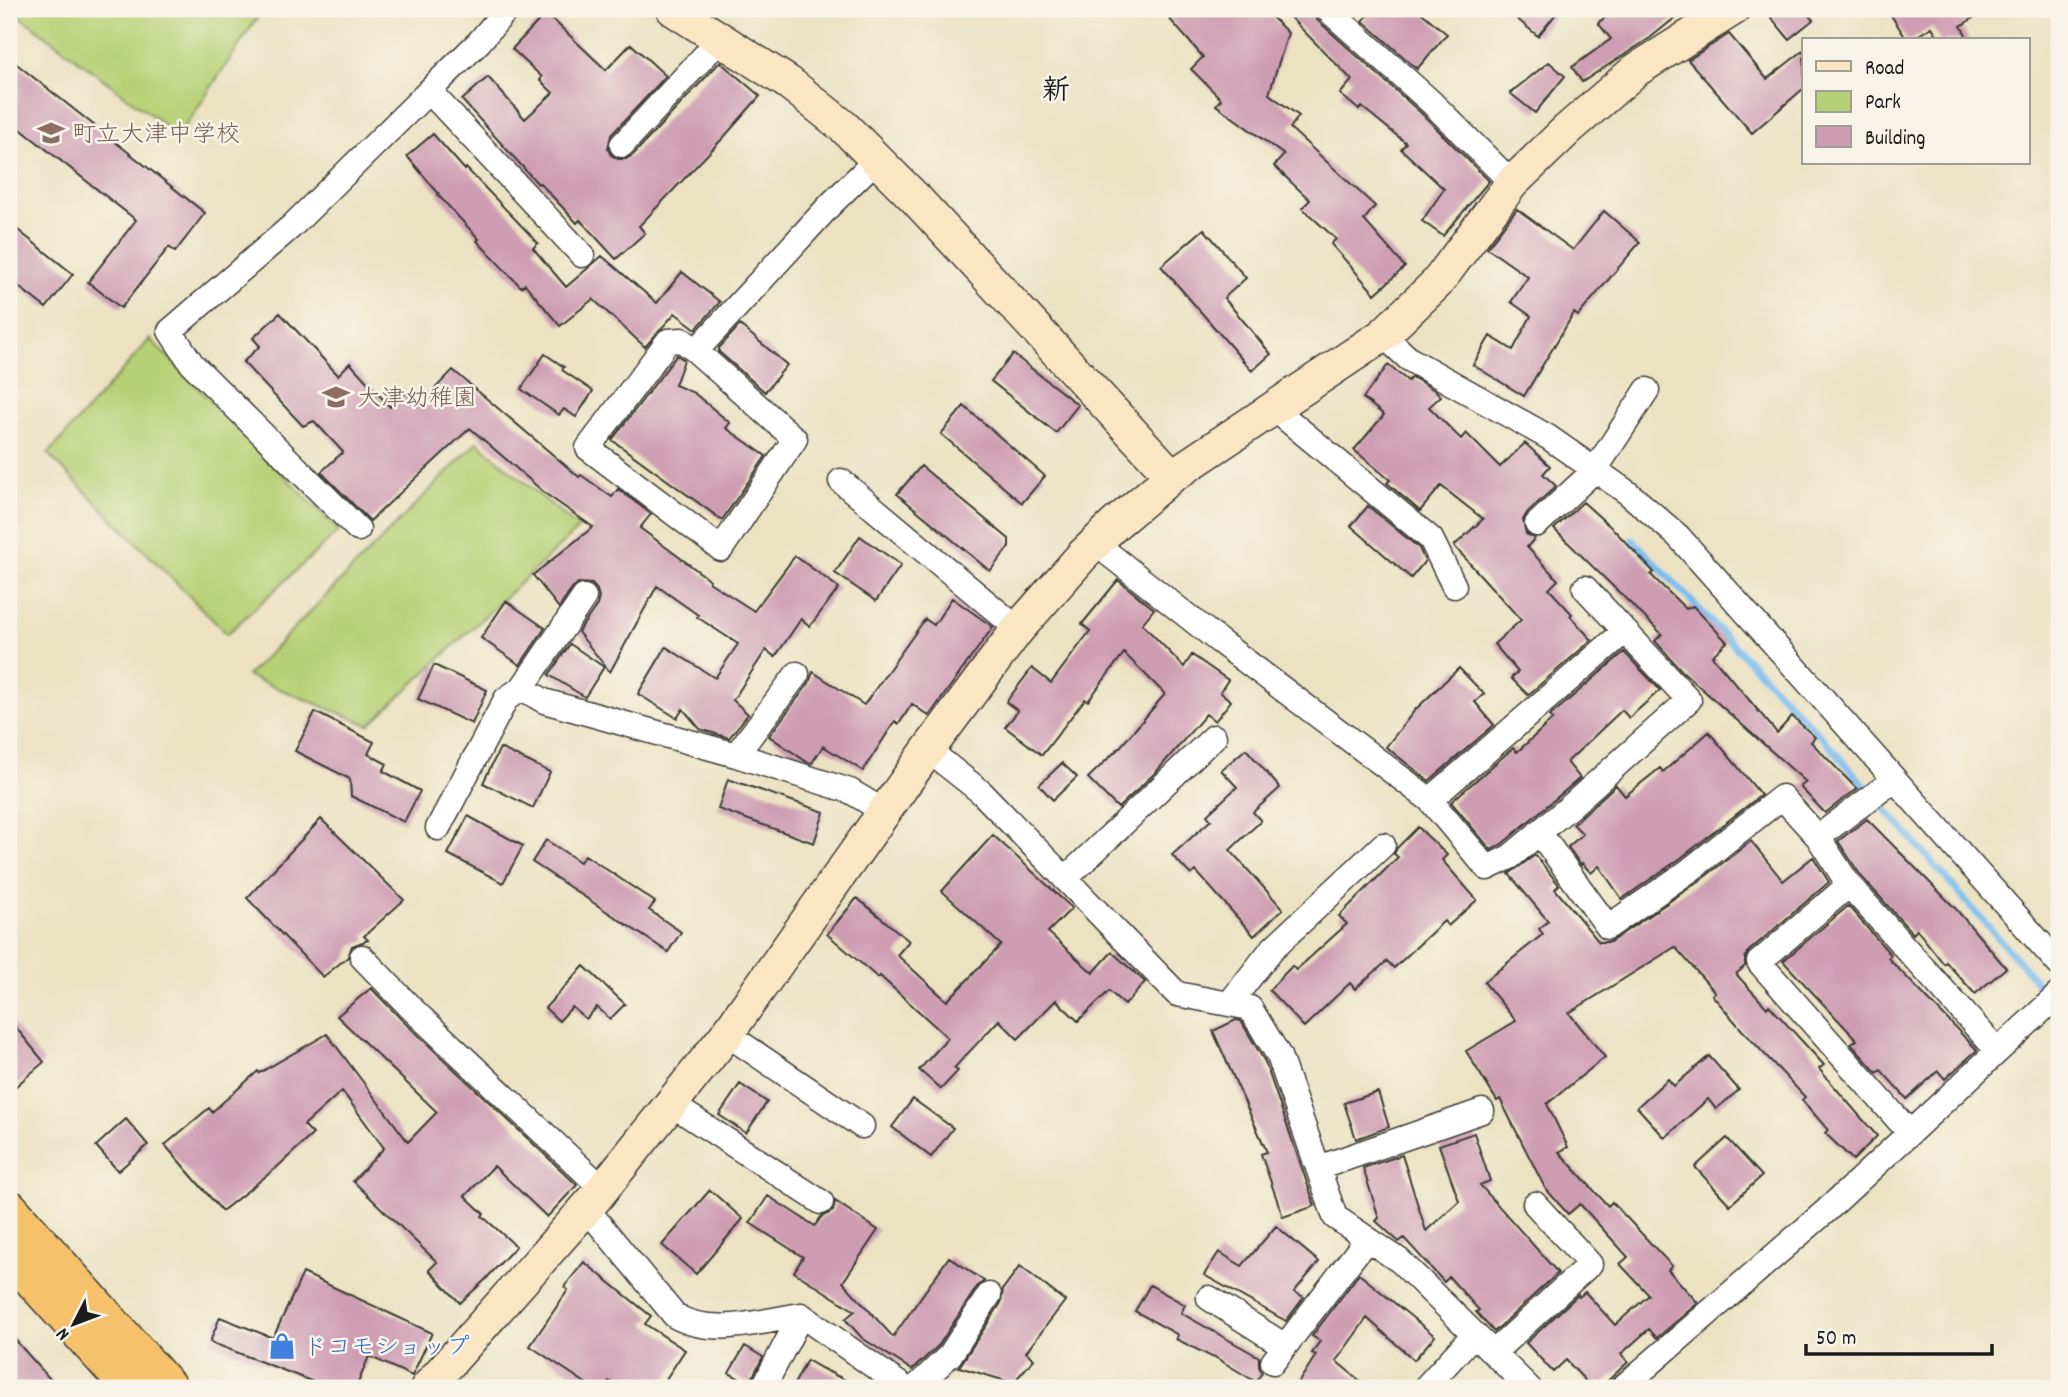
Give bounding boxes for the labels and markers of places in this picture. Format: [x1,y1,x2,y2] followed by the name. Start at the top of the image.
[36,118,66,148] school or university icon: 町立大津中学校
[72,119,240,153] place label: 町立大津中学校
[321,382,351,412] school or university icon: 大津幼稚園
[357,383,477,417] place label: 大津幼稚園
[267,1331,297,1361] shop icon: ドコモショップ
[303,1332,470,1366] place label: ドコモショップ

